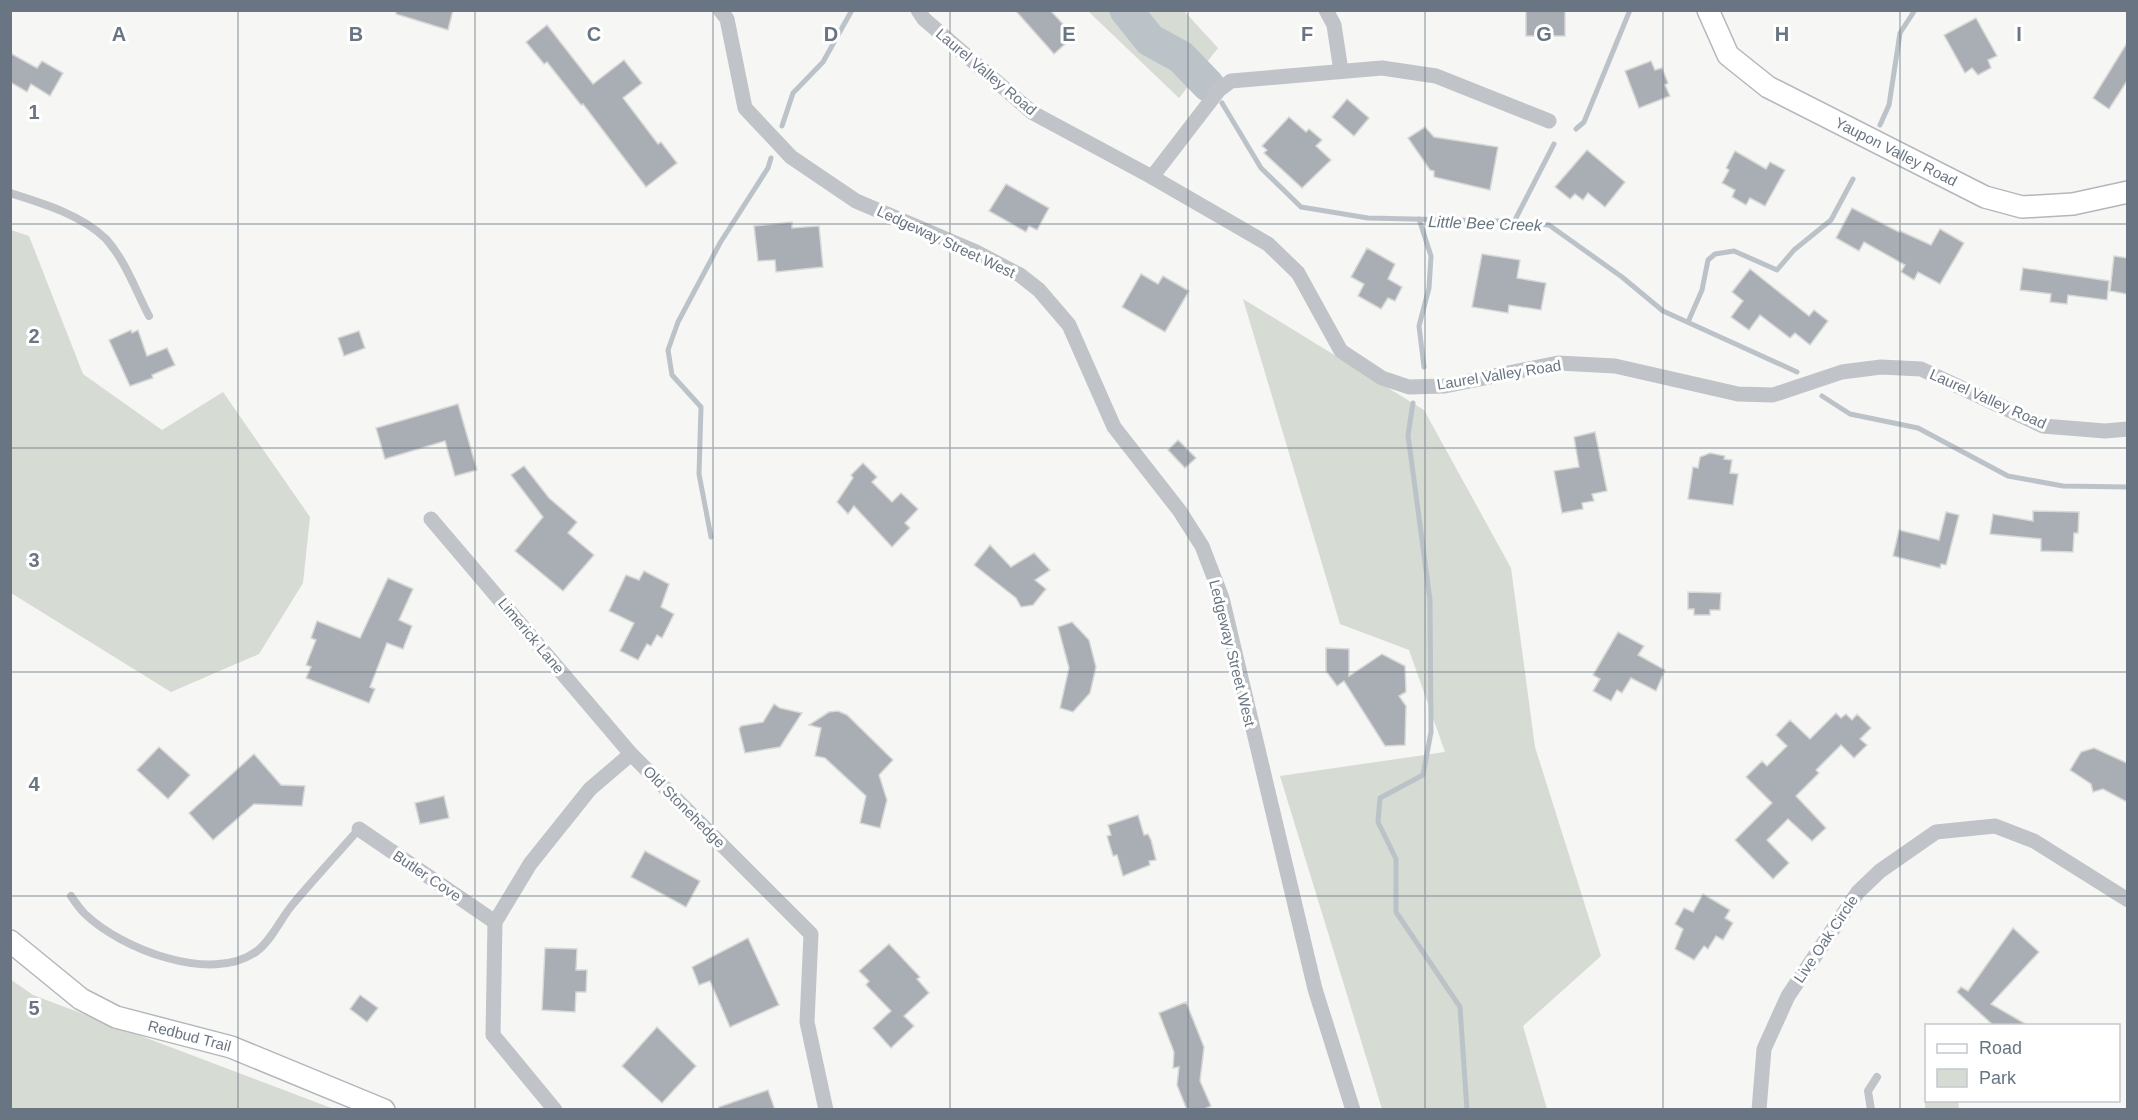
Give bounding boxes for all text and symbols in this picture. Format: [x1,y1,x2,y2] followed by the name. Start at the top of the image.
[112,23,126,45] text: A
[349,23,363,45] text: B
[587,23,601,45] text: C
[824,23,838,45] text: D
[1062,23,1076,45] text: E
[1301,23,1313,45] text: F
[1536,23,1552,45] text: G
[1775,23,1789,45] text: H
[2016,23,2022,45] text: I
[933,25,1040,119] street label: Laurel Valley Road
[28,101,40,123] text: 1
[1832,113,1960,189] street label: Yaupon Valley Road
[874,202,1019,281] street label: Ledgeway Street West
[1428,213,1543,234] water label: Little Bee Creek
[28,325,40,347] text: 2
[1436,356,1562,393] street label: Laurel Valley Road
[1927,365,2049,432] street label: Laurel Valley Road
[28,549,40,571] text: 3
[1206,578,1259,729] street label: Ledgeway Street West
[495,594,568,677] street label: Limerick Lane
[640,762,729,851] street label: Old Stonehedge
[28,773,40,795] text: 4
[390,847,465,905] street label: Butler Cove
[1790,892,1861,986] street label: Live Oak Circle
[28,997,40,1019] text: 5
[146,1017,233,1055] street label: Redbud Trail
[1925,1024,2120,1102] legend
[1979,1038,2022,1058] text: Road
[1979,1068,2017,1088] text: Park

